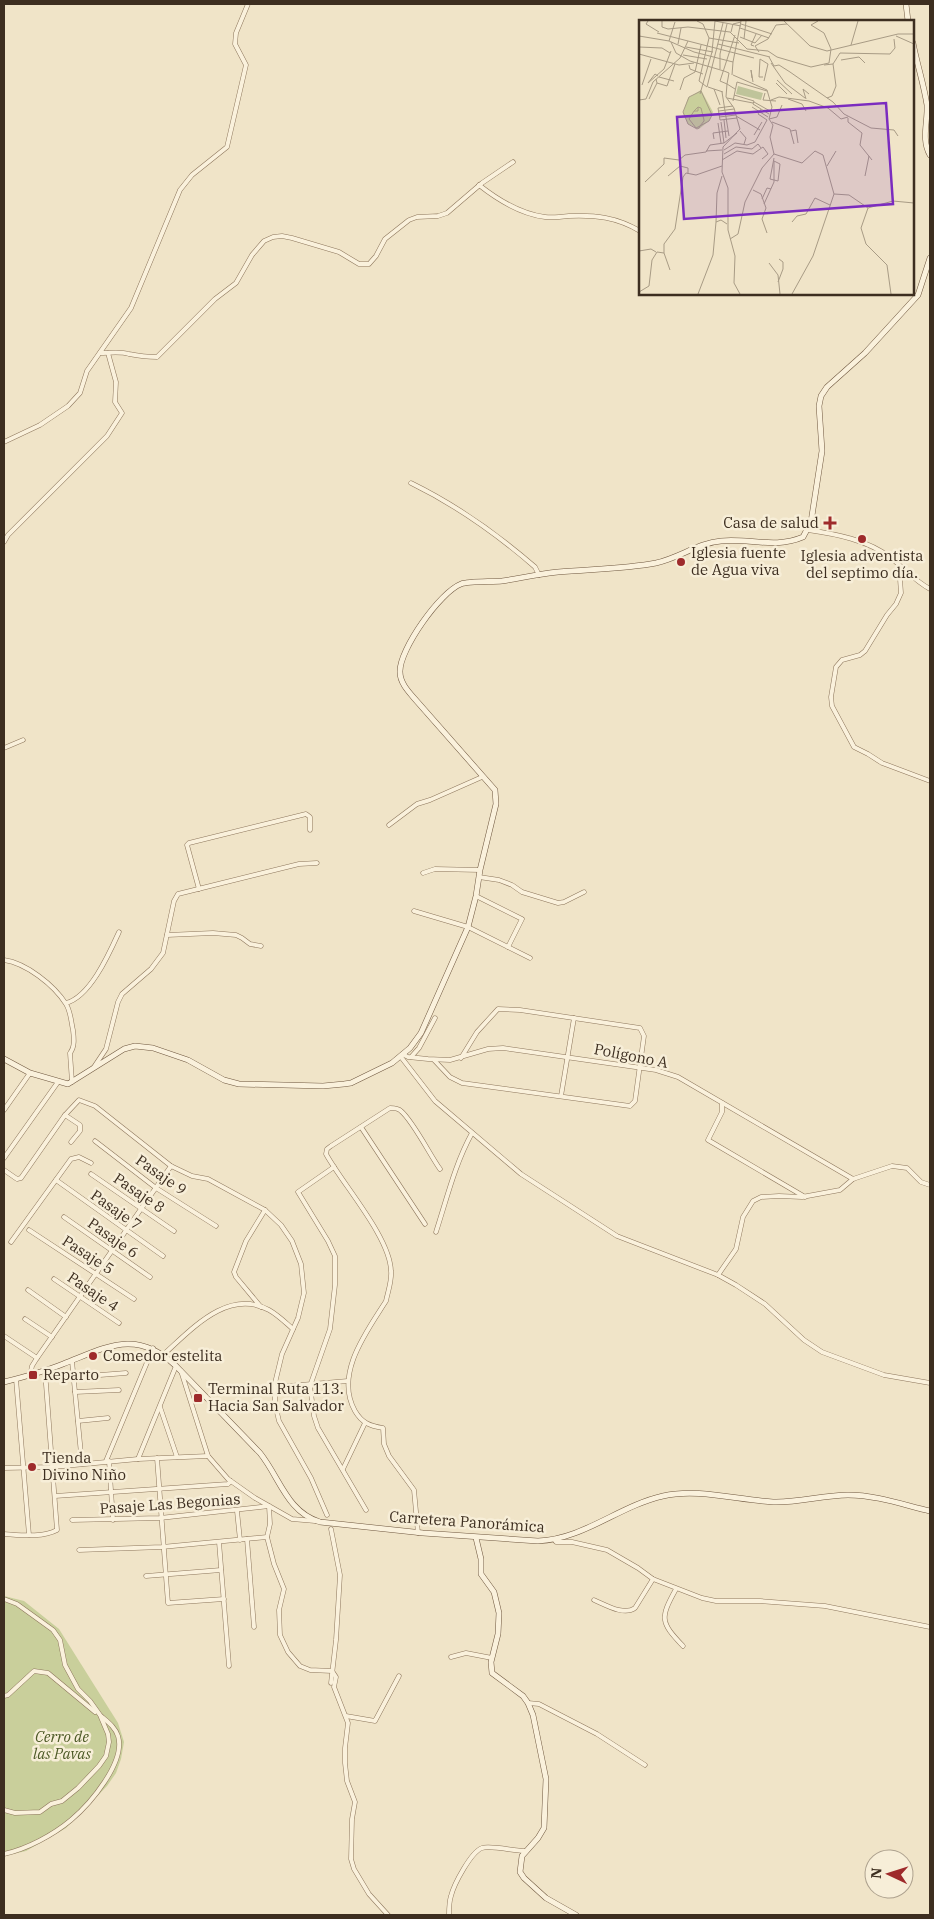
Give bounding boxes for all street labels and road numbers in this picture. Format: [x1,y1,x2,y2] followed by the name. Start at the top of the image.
[592,1039,670,1072] street label: Polígono A
[132,1150,190,1199] street label: Pasaje 9
[110,1169,169,1217] street label: Pasaje 8
[87,1185,145,1234] street label: Pasaje 7
[84,1213,142,1262] street label: Pasaje 6
[59,1231,118,1278] street label: Pasaje 5
[64,1268,123,1316] street label: Pasaje 4
[99,1489,241,1518] street label: Pasaje Las Begonias
[389,1507,545,1536] street label: Carretera Panorámica

